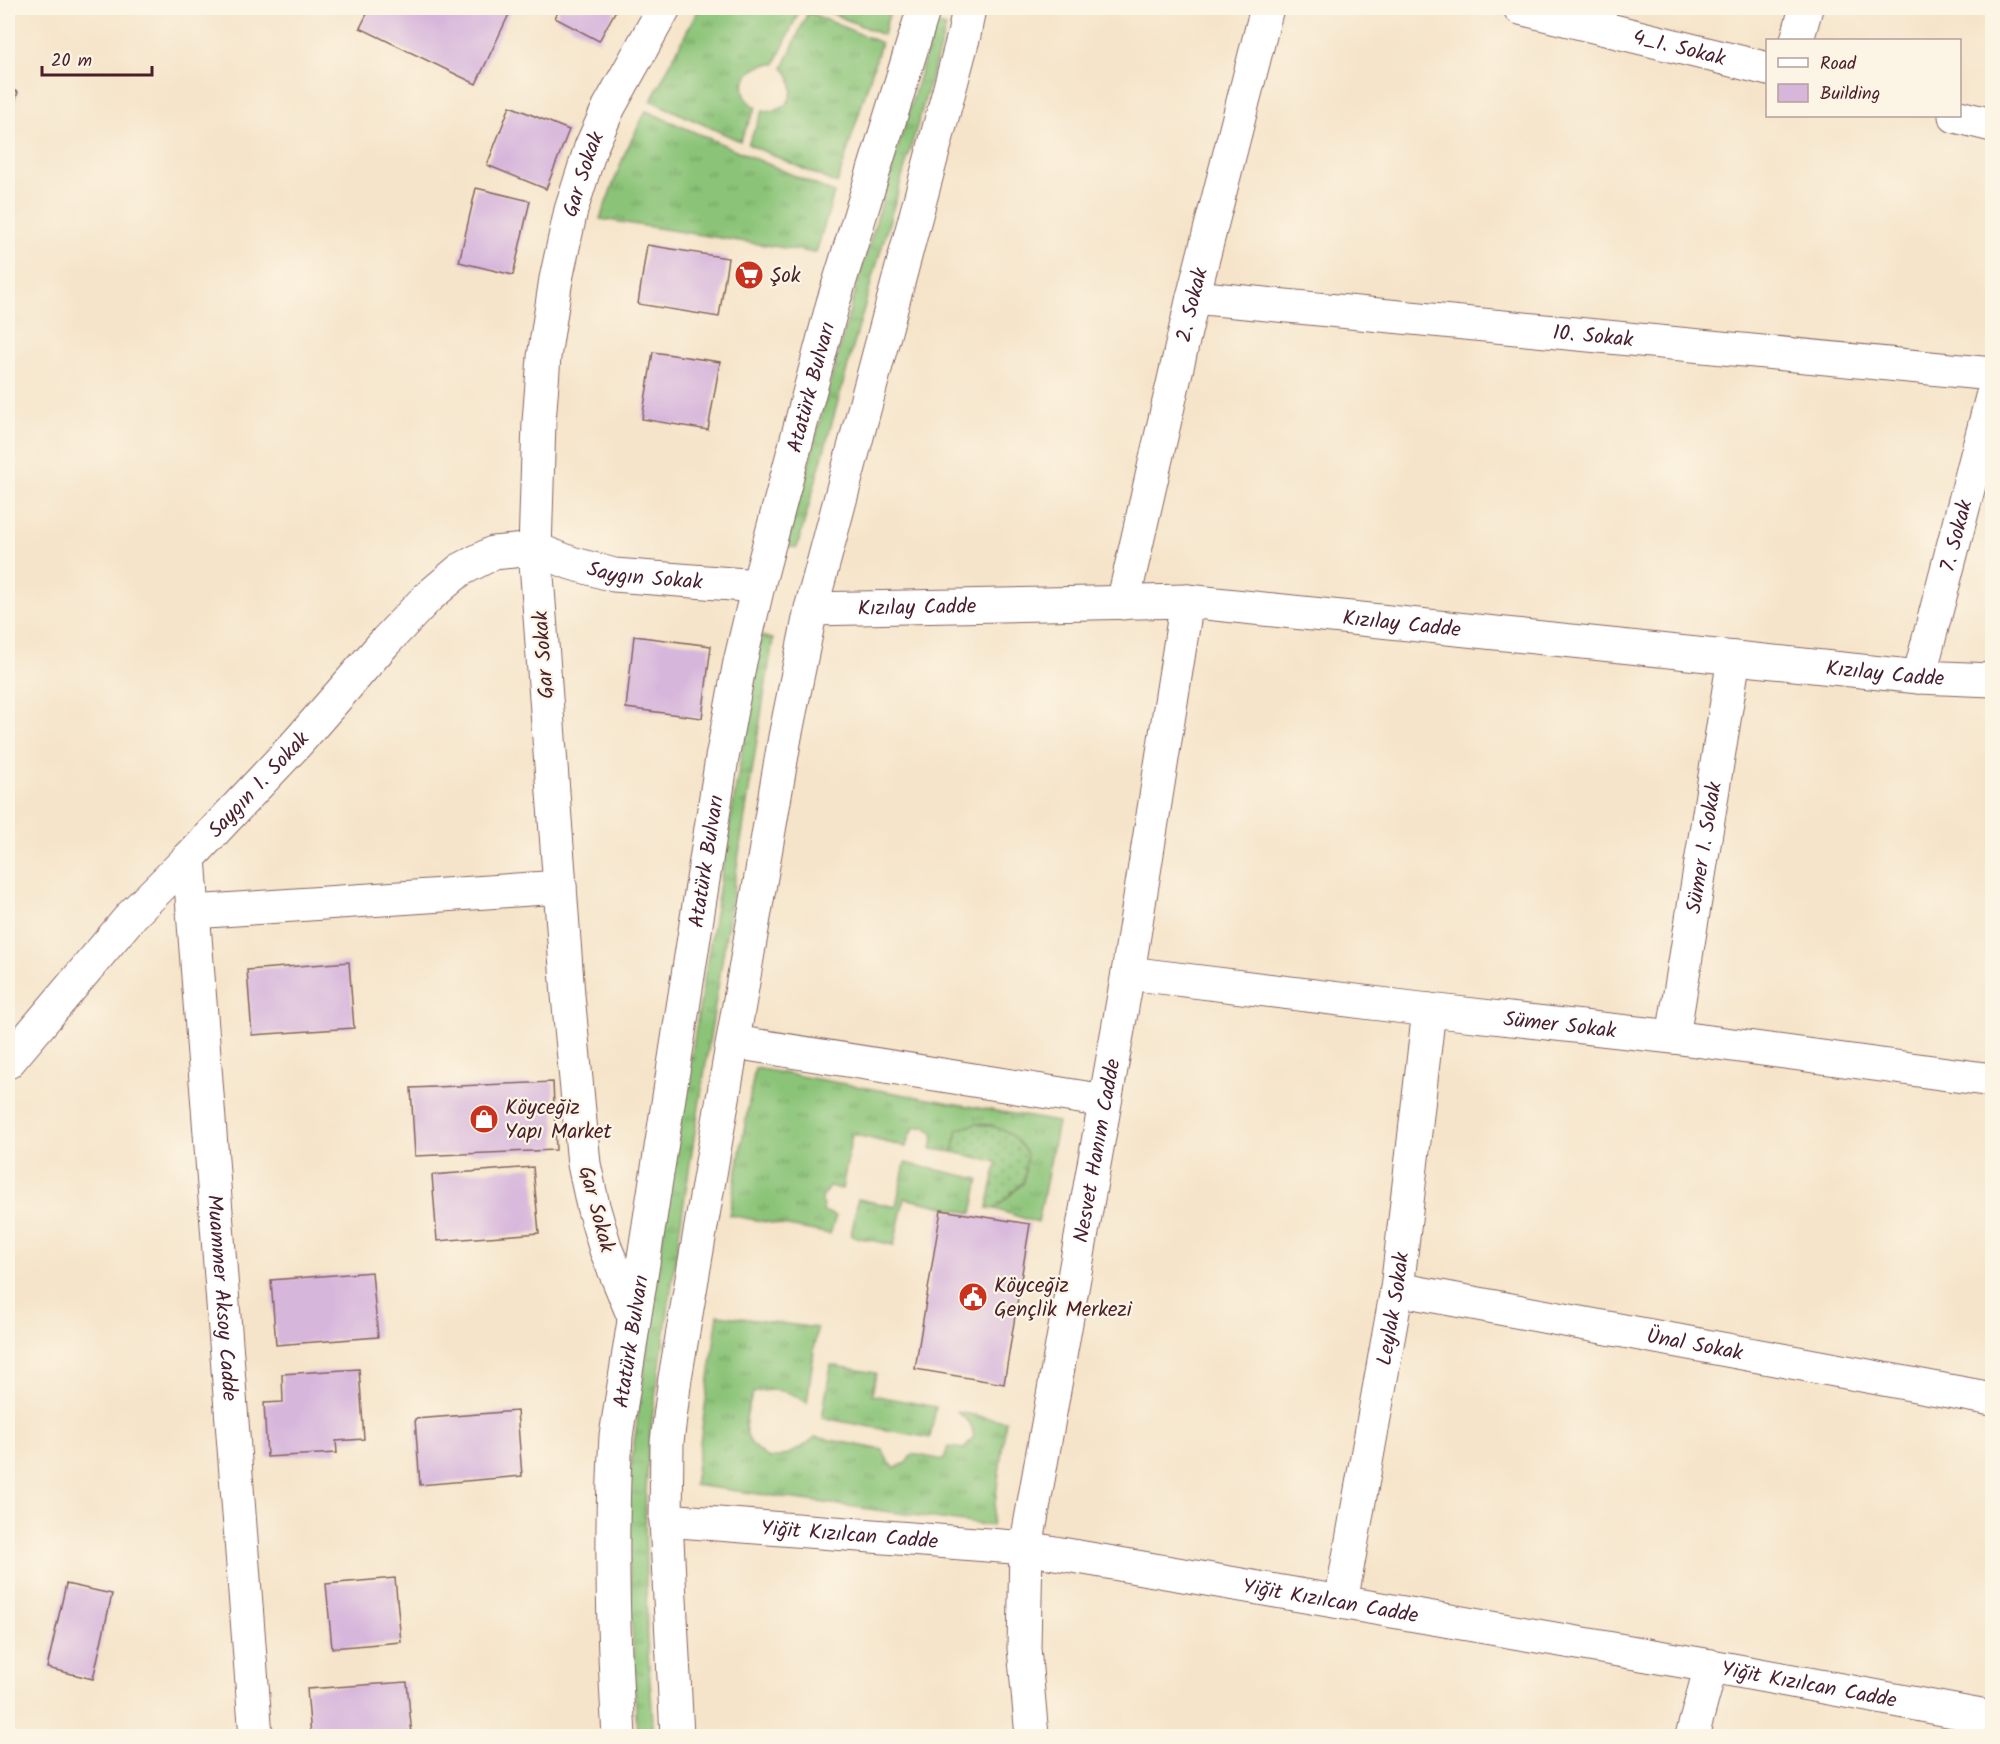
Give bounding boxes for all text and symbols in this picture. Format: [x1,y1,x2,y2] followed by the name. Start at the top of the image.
[1629,21,1729,76] street label: 4_1. Sokak
[42,39,152,77] scale bar
[1766,39,1961,117] legend
[51,47,92,76] text: 20 m
[1820,50,1857,79] text: Road
[1820,80,1880,109] text: Building
[555,126,614,222] street label: Gar Sokak
[733,259,765,291] supermarket icon: Şok
[770,260,801,293] place label: Şok
[1168,264,1218,346] street label: 2. Sokak
[1551,317,1635,357] street label: 10. Sokak
[779,318,845,456] street label: Atatürk Bulvarı
[1932,496,1983,576] street label: 7. Sokak
[583,553,704,600] street label: Saygın Sokak
[857,590,977,626] street label: Kızılay Cadde
[1341,602,1463,647] street label: Kızılay Cadde
[525,610,564,700] street label: Gar Sokak
[1824,652,1946,696] street label: Kızılay Cadde
[201,724,318,846] street label: Saygın 1. Sokak
[1678,779,1732,916] street label: Sümer 1. Sokak
[681,793,734,930] street label: Atatürk Bulvarı
[1502,1003,1618,1049] street label: Sümer Sokak
[1065,1056,1131,1245] street label: Nesvet Hanım Cadde
[505,1092,613,1149] place label: Köyceğiz Yapı Market
[468,1103,500,1135] shop icon: Köyceğiz Yapı Market
[568,1162,623,1256] street label: Gar Sokak
[197,1193,245,1403] street label: Muammer Aksoy Cadde
[1369,1250,1419,1368] street label: Leylak Sokak
[994,1270,1133,1327] place label: Köyceğiz Gençlik Merkezi
[606,1273,659,1410] street label: Atatürk Bulvarı
[957,1281,989,1313] public building icon: Köyceğiz Gençlik Merkezi
[1644,1320,1746,1371] street label: Ünal Sokak
[759,1512,940,1559] street label: Yiğit Kızılcan Cadde
[1240,1571,1421,1633] street label: Yiğit Kızılcan Cadde
[1718,1653,1900,1718] street label: Yiğit Kızılcan Cadde

